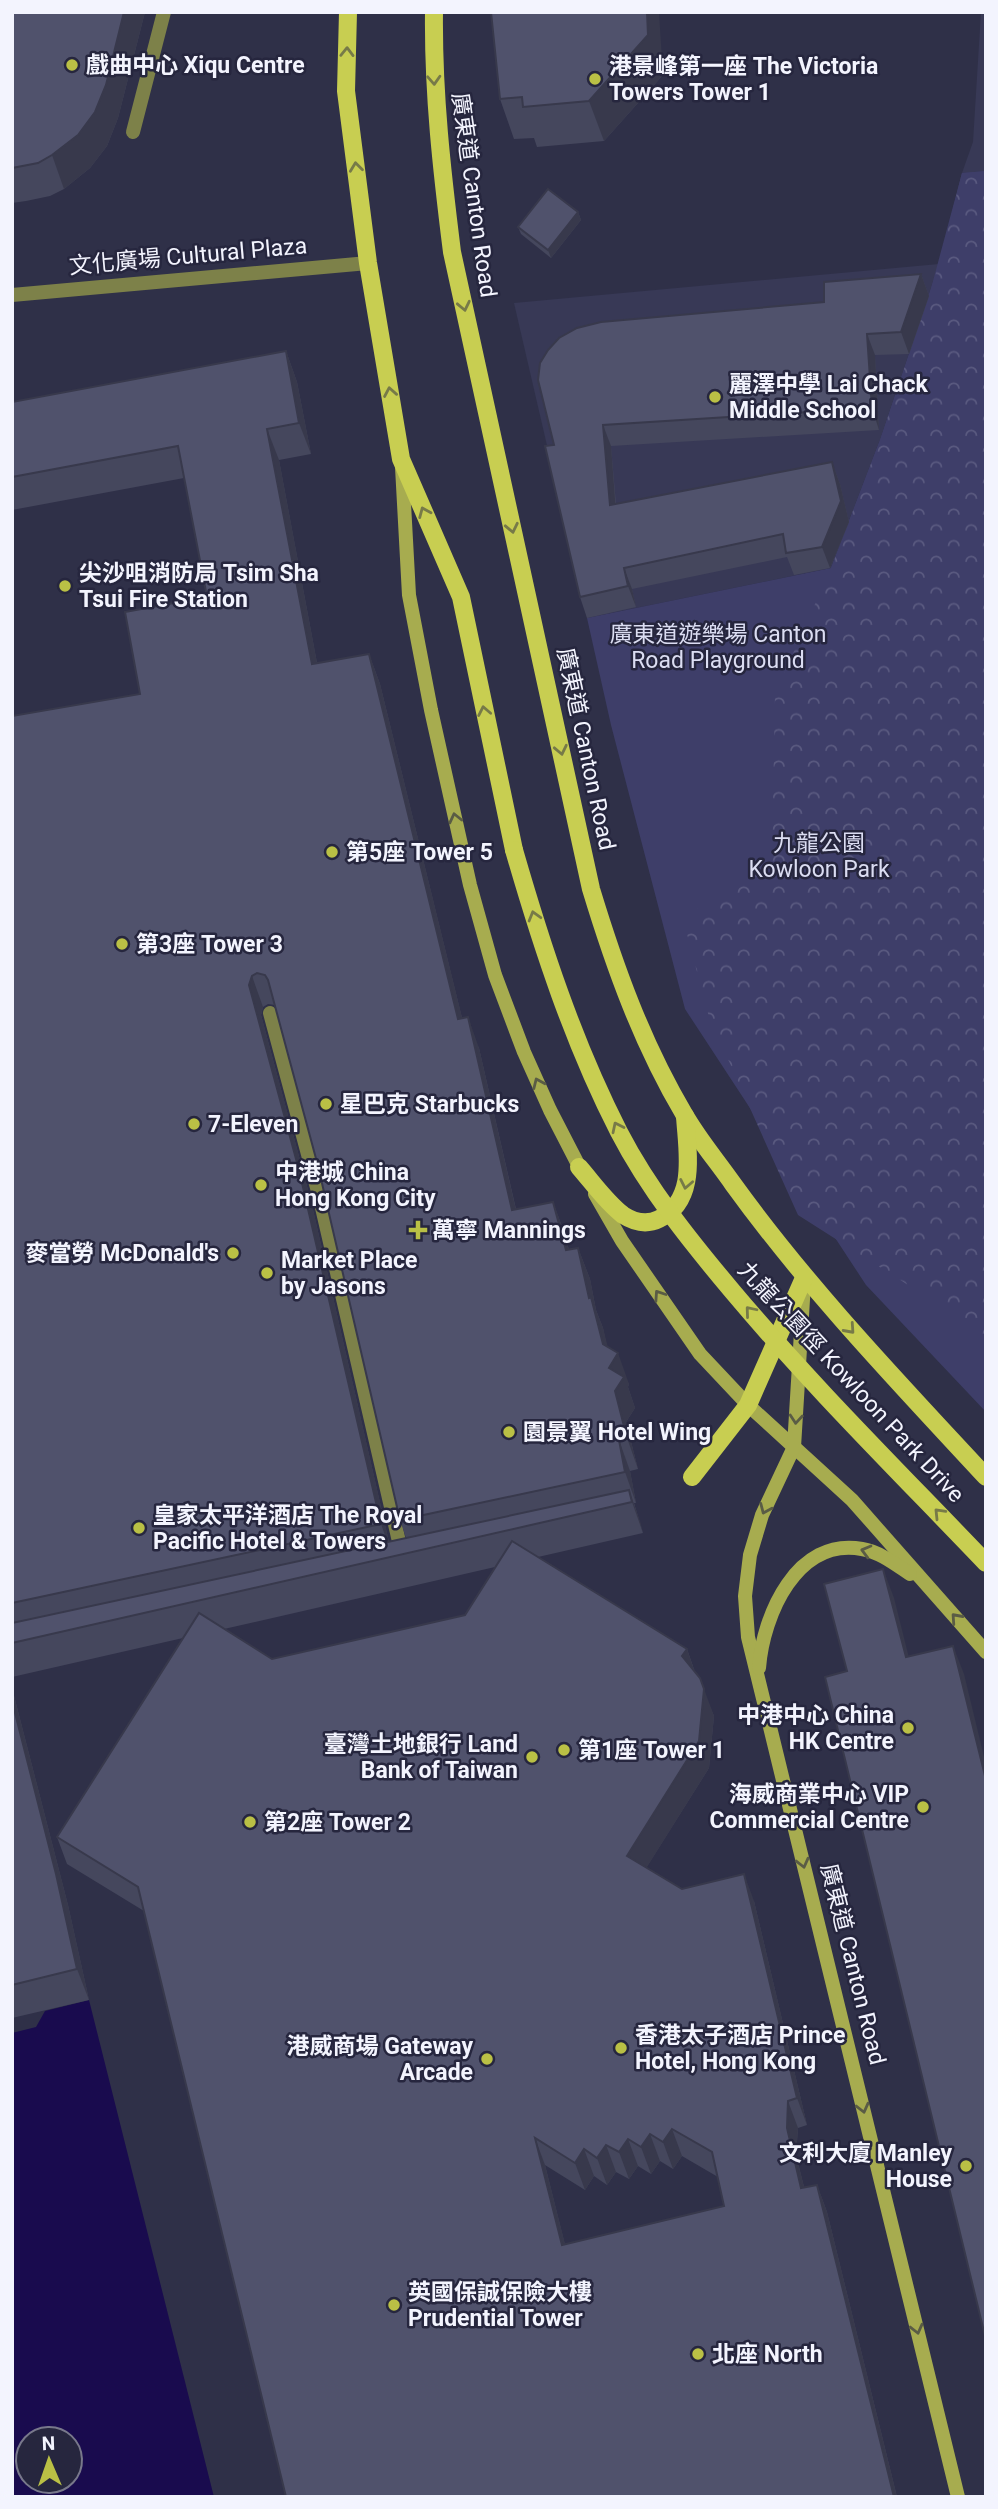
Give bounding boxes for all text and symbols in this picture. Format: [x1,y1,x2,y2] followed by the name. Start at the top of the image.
[339,46,355,56] one-way arrow
[86,52,305,79] place label: 戲曲中心 Xiqu Centre
[609,53,878,106] place label: 港景峰第一座 The Victoria Towers Tower 1
[64,57,80,73] marker: 戲曲中心 Xiqu Centre
[587,71,603,87] marker: 港景峰第一座 The Victoria Towers Tower 1
[427,75,442,86] one-way arrow
[446,91,502,299] street label: 廣東道 Canton Road
[348,161,363,173] one-way arrow
[68,232,308,280] street label: 文化廣場 Cultural Plaza
[456,300,471,312] one-way arrow
[729,371,928,424] place label: 麗澤中學 Lai Chack Middle School
[383,386,398,398] one-way arrow
[707,389,723,405] marker: 麗澤中學 Lai Chack Middle School
[418,507,432,519] one-way arrow
[504,522,518,534] one-way arrow
[79,560,319,613] place label: 尖沙咀消防局 Tsim Sha Tsui Fire Station
[57,578,73,594] marker: 尖沙咀消防局 Tsim Sha Tsui Fire Station
[609,621,827,674] park label: 廣東道遊樂場 Canton Road Playground
[551,645,621,853] street label: 廣東道 Canton Road
[477,705,492,717] one-way arrow
[552,744,567,756] one-way arrow
[449,812,464,824] one-way arrow
[748,830,890,883] park label: 九龍公園 Kowloon Park
[346,839,493,866] place label: 第5座 Tower 5
[324,844,340,860] marker: 第5座 Tower 5
[527,910,542,922] one-way arrow
[136,931,283,958] place label: 第3座 Tower 3
[114,936,130,952] marker: 第3座 Tower 3
[532,1078,546,1091] one-way arrow
[340,1091,519,1118] place label: 星巴克 Starbucks
[318,1096,334,1112] marker: 星巴克 Starbucks
[208,1111,298,1138] place label: 7-Eleven
[186,1116,202,1132] marker: 7-Eleven
[612,1122,626,1134] one-way arrow
[275,1159,436,1212] place label: 中港城 China Hong Kong City
[253,1177,269,1193] marker: 中港城 China Hong Kong City
[679,1178,694,1190] one-way arrow
[432,1217,586,1244] place label: 萬寧 Mannings
[410,1222,426,1238] marker: 萬寧 Mannings
[25,1240,219,1267] place label: 麥當勞 McDonald's
[225,1245,241,1261] marker: 麥當勞 McDonald's
[281,1247,417,1300] place label: Market Place by Jasons
[732,1256,970,1508] street label: 九龍公園徑 Kowloon Park Drive
[259,1265,275,1281] marker: Market Place by Jasons
[655,1290,667,1303] one-way arrow
[745,1307,758,1319] one-way arrow
[842,1320,854,1333] one-way arrow
[789,1414,804,1425] one-way arrow
[523,1419,711,1446] place label: 園景翼 Hotel Wing
[501,1424,517,1440] marker: 園景翼 Hotel Wing
[153,1502,422,1555] place label: 皇家太平洋酒店 The Royal Pacific Hotel & Towers
[759,1502,773,1514] one-way arrow
[934,1508,947,1521] one-way arrow
[131,1520,147,1536] marker: 皇家太平洋酒店 The Royal Pacific Hotel & Towers
[861,1545,873,1559] one-way arrow
[952,1613,964,1626] one-way arrow
[737,1702,894,1755] place label: 中港中心 China HK Centre
[900,1720,916,1736] marker: 中港中心 China HK Centre
[324,1731,518,1784] place label: 臺灣土地銀行 Land Bank of Taiwan
[578,1737,725,1764] place label: 第1座 Tower 1
[556,1742,572,1758] marker: 第1座 Tower 1
[524,1749,540,1765] marker: 臺灣土地銀行 Land Bank of Taiwan
[710,1781,909,1834] place label: 海威商業中心 VIP Commercial Centre
[915,1799,931,1815] marker: 海威商業中心 VIP Commercial Centre
[264,1809,411,1836] place label: 第2座 Tower 2
[242,1814,258,1830] marker: 第2座 Tower 2
[795,1857,809,1869] one-way arrow
[815,1861,891,2067] street label: 廣東道 Canton Road
[635,2022,845,2075] place label: 香港太子酒店 Prince Hotel, Hong Kong
[286,2033,473,2086] place label: 港威商場 Gateway Arcade
[613,2040,629,2056] marker: 香港太子酒店 Prince Hotel, Hong Kong
[479,2051,495,2067] marker: 港威商場 Gateway Arcade
[855,2102,869,2114] one-way arrow
[779,2140,952,2193] place label: 文利大廈 Manley House
[958,2158,974,2174] marker: 文利大廈 Manley House
[408,2279,592,2332] place label: 英國保誠保險大樓 Prudential Tower
[386,2297,402,2313] marker: 英國保誠保險大樓 Prudential Tower
[909,2323,923,2335] one-way arrow
[712,2341,823,2368] place label: 北座 North
[690,2346,706,2362] marker: 北座 North
[14,2425,84,2495] north arrow
[41,2432,56,2455] text: N

